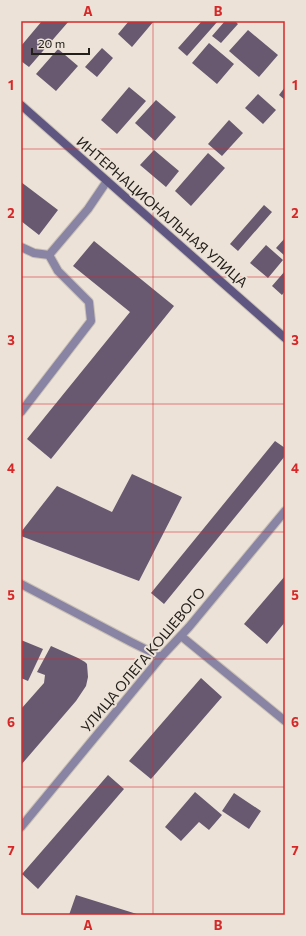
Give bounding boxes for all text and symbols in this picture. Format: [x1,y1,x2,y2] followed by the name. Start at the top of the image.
[83,3,93,19] text: A
[214,3,223,19] text: B
[32,30,89,56] scale bar
[38,36,65,50] text: 20 m
[8,77,14,93] text: 1
[292,77,298,93] text: 1
[73,133,252,291] street label: ИНТЕРНАЦИОНАЛЬНАЯ УЛИЦА
[7,205,15,221] text: 2
[291,205,299,221] text: 2
[7,332,15,348] text: 3
[291,332,299,348] text: 3
[7,460,15,476] text: 4
[291,460,299,476] text: 4
[77,584,208,736] street label: УЛИЦА ОЛЕГА КОШЕВОГО
[7,587,15,603] text: 5
[291,587,299,603] text: 5
[7,714,15,730] text: 6
[291,714,299,730] text: 6
[7,842,15,858] text: 7
[291,842,299,858] text: 7
[83,917,93,933] text: A
[214,917,223,933] text: B

